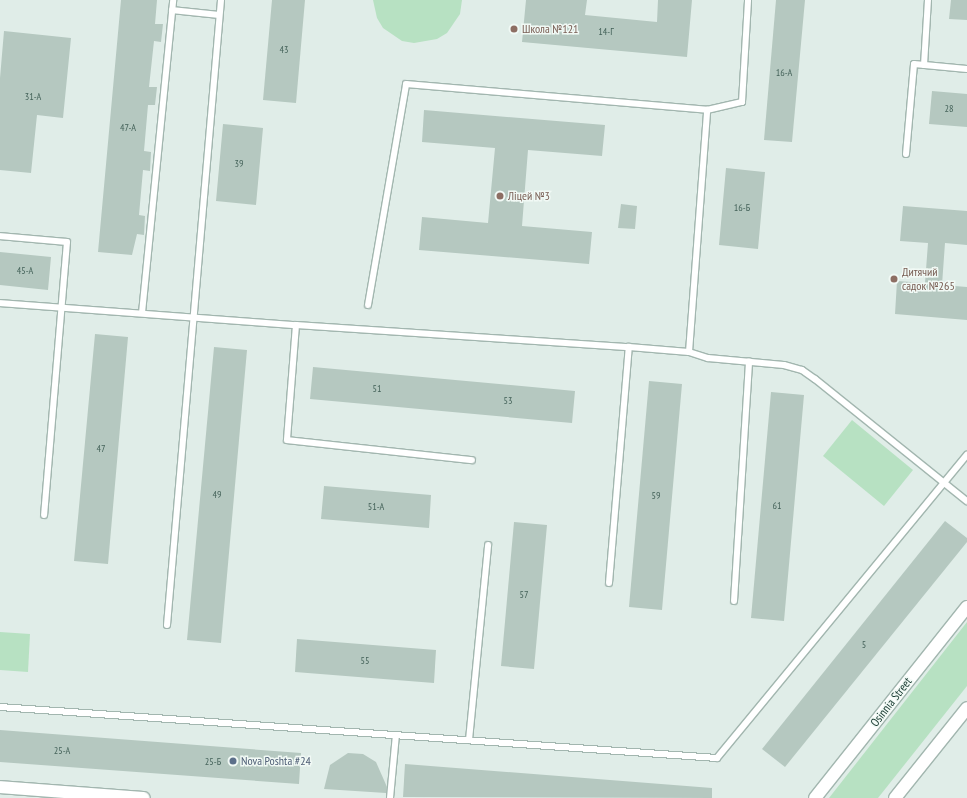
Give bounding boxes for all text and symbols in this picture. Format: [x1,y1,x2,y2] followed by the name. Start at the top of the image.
[522,22,578,36] place label: Школа №121
[509,24,519,34] marker: Школа №121
[598,26,614,38] house number: 14-Г
[280,44,288,56] house number: 43
[776,67,792,79] house number: 16-А
[25,91,41,103] house number: 31-А
[945,103,953,115] house number: 28
[120,122,136,134] house number: 47-А
[235,158,243,170] house number: 39
[508,189,550,203] place label: Ліцей №3
[495,191,505,201] marker: Ліцей №3
[734,202,750,214] house number: 16-Б
[17,265,33,277] house number: 45-А
[902,265,955,293] place label: Дитячий садок №265
[889,274,899,284] marker: Дитячий садок №265
[373,383,381,395] house number: 51
[504,395,512,407] house number: 53
[97,443,105,455] house number: 47
[213,489,221,501] house number: 49
[652,490,660,502] house number: 59
[773,500,781,512] house number: 61
[368,501,384,513] house number: 51-А
[520,589,528,601] house number: 57
[862,639,866,651] house number: 5
[361,655,369,667] house number: 55
[867,674,915,730] street label: Osinnia Street
[54,745,70,757] house number: 25-А
[241,754,311,768] place label: Nova Poshta #24
[205,756,221,768] house number: 25-Б
[228,756,238,766] marker: Nova Poshta #24

